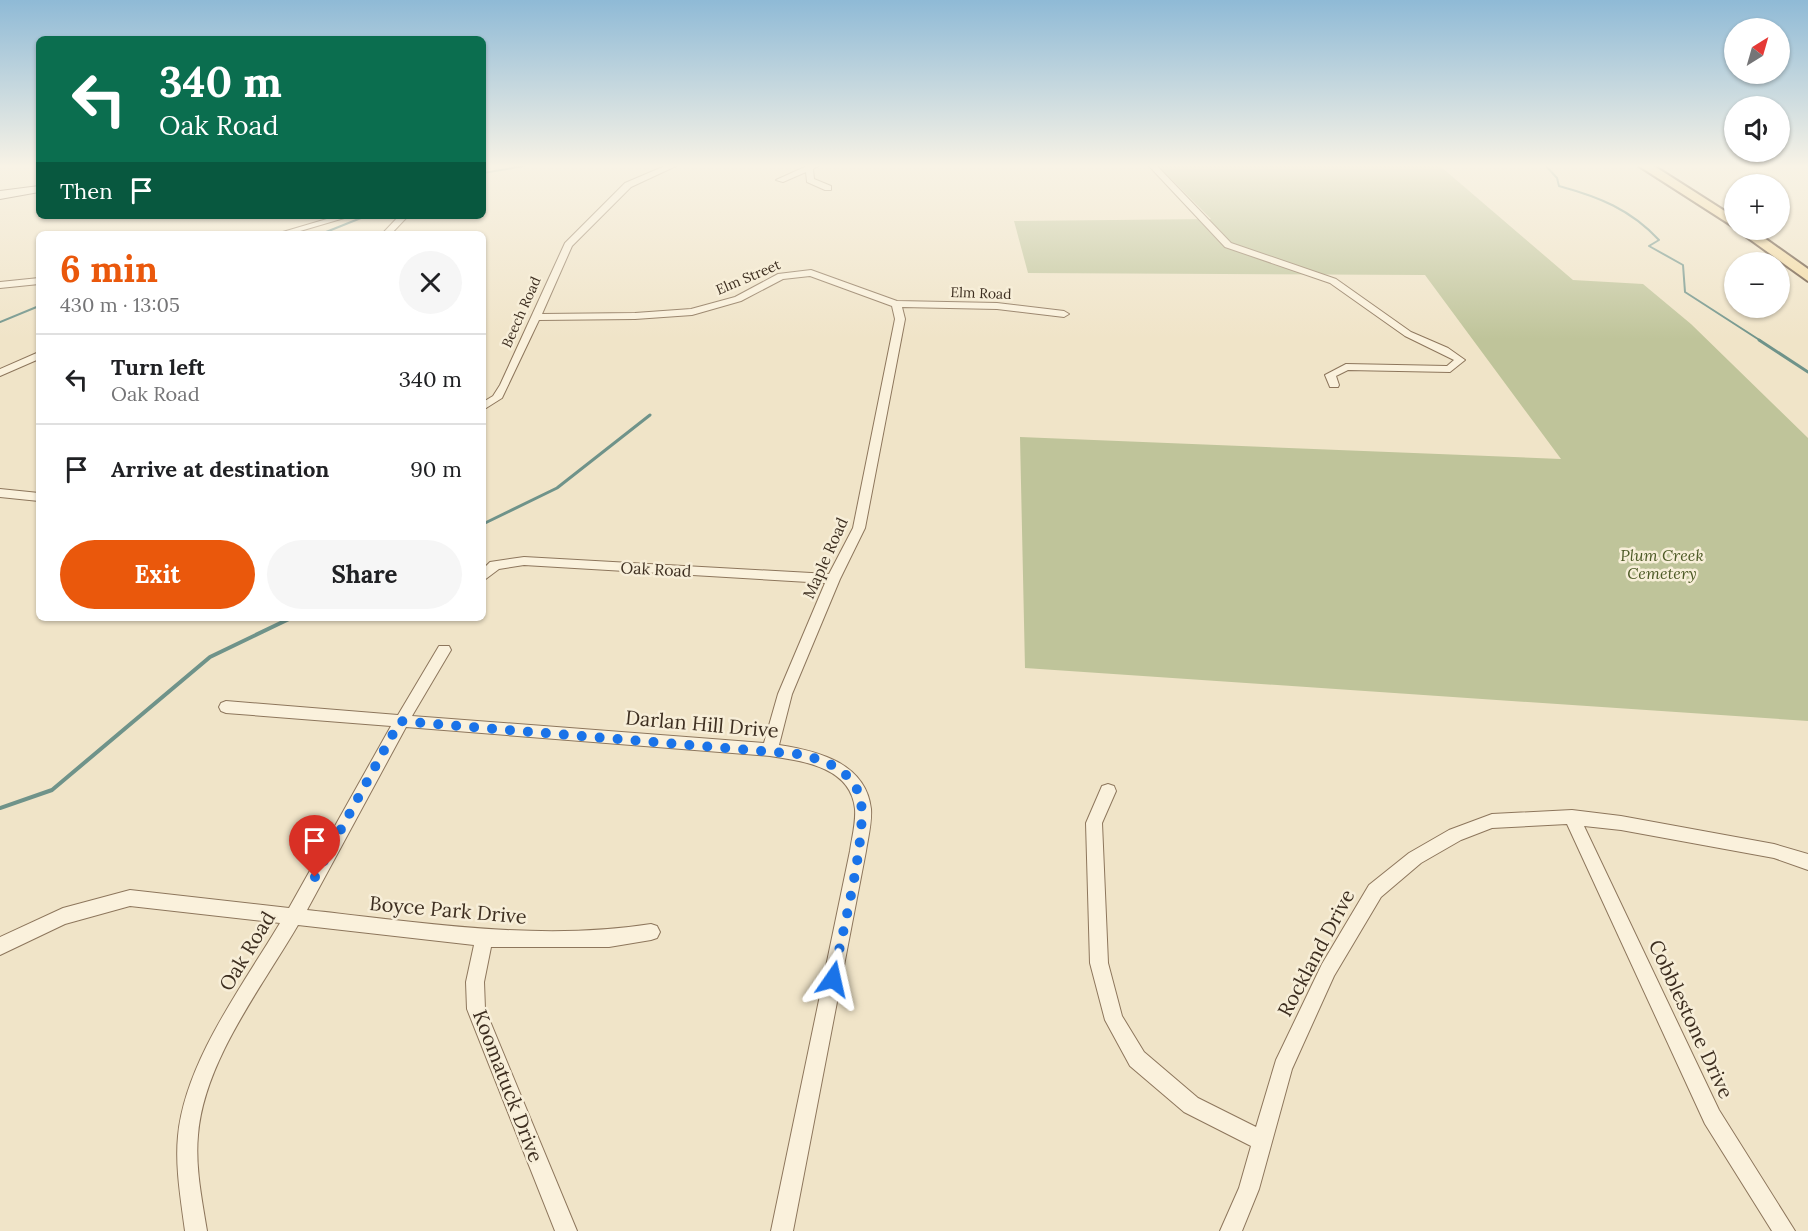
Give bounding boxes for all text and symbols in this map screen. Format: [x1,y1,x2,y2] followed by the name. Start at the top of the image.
[1724,18,1790,84] north arrow
[1724,18,1790,318] map controls
[159,55,282,109] text: 340 m
[60,60,138,138] icon: left
[1724,96,1790,162] button: sound
[159,108,279,142] text: Oak Road
[125,174,158,207] icon: arrive
[1724,174,1790,240] button: +
[60,177,113,205] text: Then
[60,246,158,292] text: 6 min
[399,251,462,314] button: close
[1724,252,1790,318] button: −
[713,255,784,299] street label: Elm Street
[497,274,545,350] street label: Beech Road
[950,283,1012,303] street label: Elm Road
[60,292,180,317] text: 430 m · 13:05
[111,353,205,381] text: Turn left
[60,363,93,396] icon: left
[399,365,462,393] text: 340 m
[111,381,200,406] text: Oak Road
[60,453,93,486] icon: arrive
[111,455,329,483] text: Arrive at destination
[410,455,462,483] text: 90 m
[798,514,852,602] street label: Maple Road
[60,540,255,609] button: Exit
[267,540,462,609] button: Share
[1620,545,1704,583] park label: Plum Creek Cemetery
[620,557,692,581] street label: Oak Road
[624,704,780,743] street label: Darlan Hill Drive
[289,815,340,877] pin
[298,824,331,857] icon: arrive
[1272,885,1360,1021] street label: Rockland Drive
[368,890,528,929] street label: Boyce Park Drive
[213,906,280,995] street label: Oak Road
[1644,935,1739,1102] street label: Cobblestone Drive
[801,947,865,1011] position arrow
[468,1006,549,1166] street label: Koomatuck Drive

